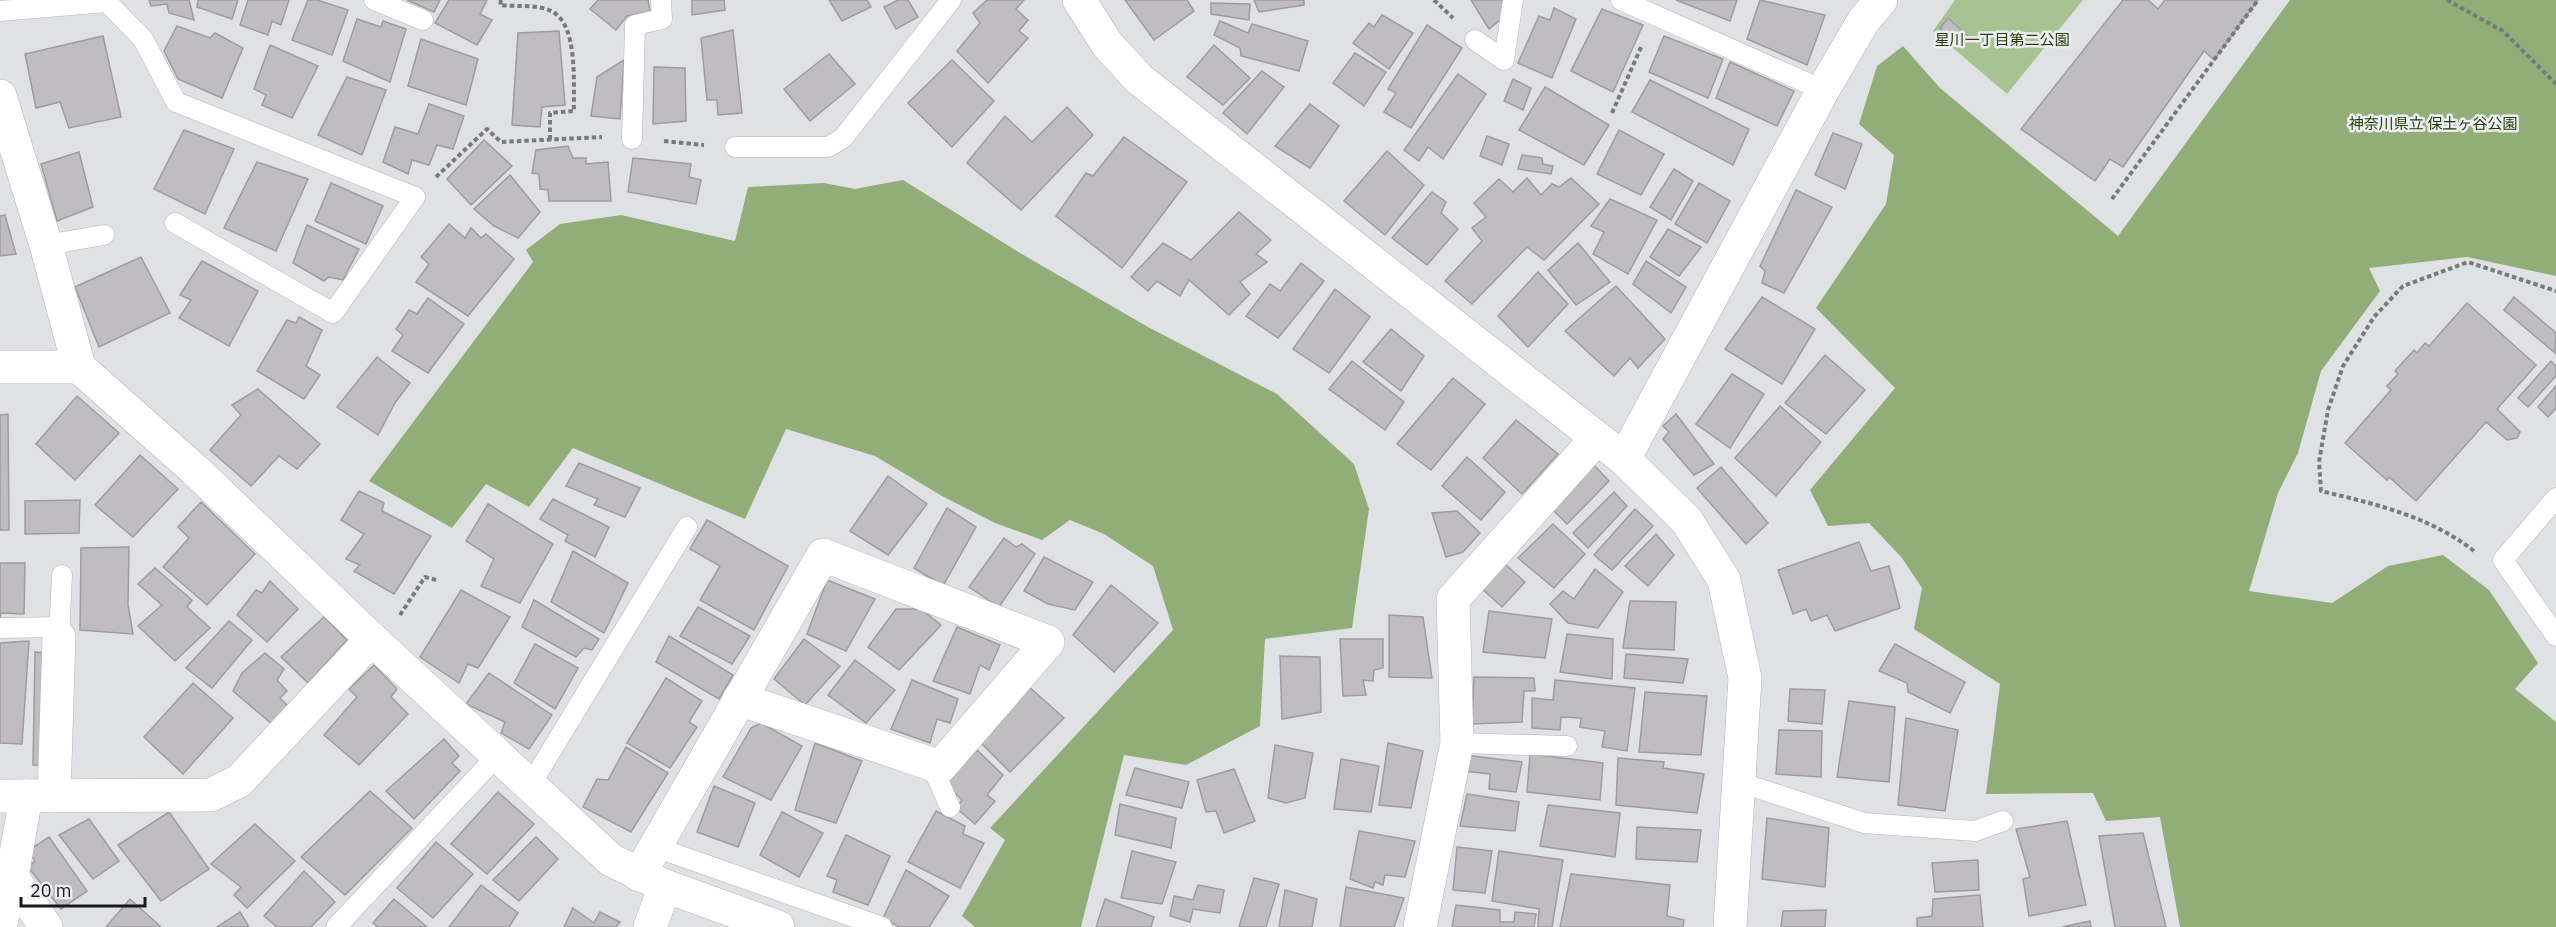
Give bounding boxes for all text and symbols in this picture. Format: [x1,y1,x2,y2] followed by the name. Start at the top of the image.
[1934,30,2070,49] park label: 星川一丁目第二公園
[2349,114,2517,133] park label: 神奈川県立 保土ヶ谷公園
[21,870,146,908] scale bar
[30,879,72,902] text: 20 m

